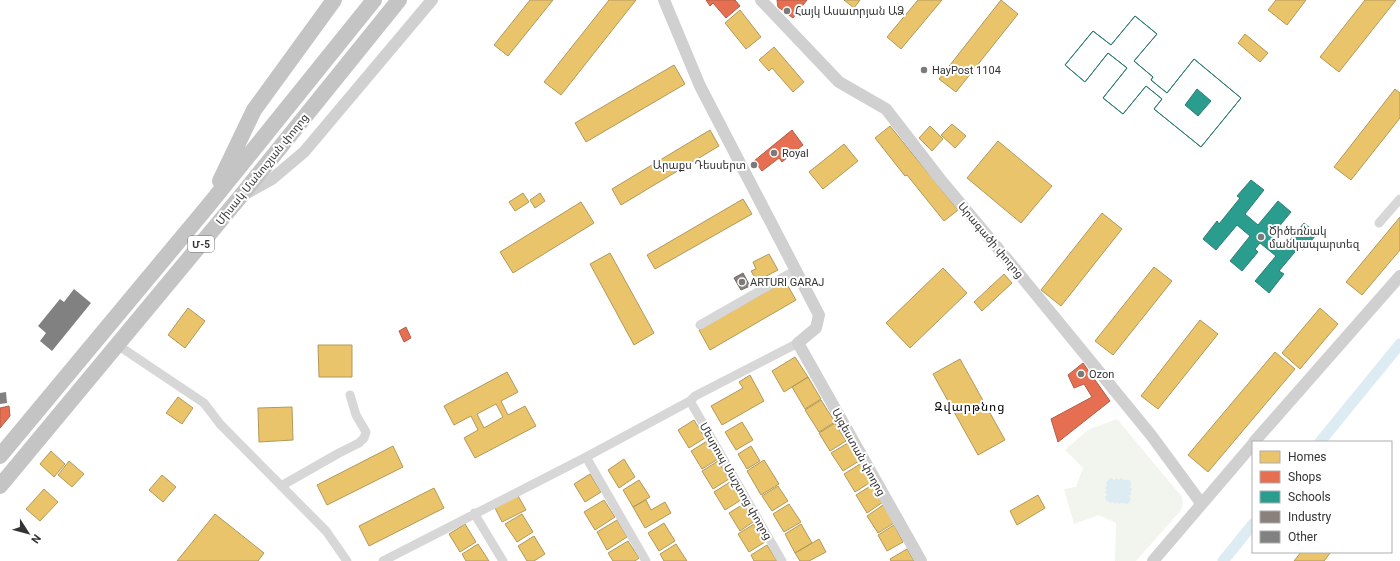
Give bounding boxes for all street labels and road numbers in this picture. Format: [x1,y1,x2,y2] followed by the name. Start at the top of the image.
[213,111,311,228] street label: Միսակ Մանուշյան փողոց
[955,200,1026,281] street label: Արագածի փողոց
[188,236,214,252] road number: Մ-5
[829,406,888,498] street label: Այգեստան փողոց
[697,420,775,542] street label: Մեսրոպ Մաշտոց փողոց

